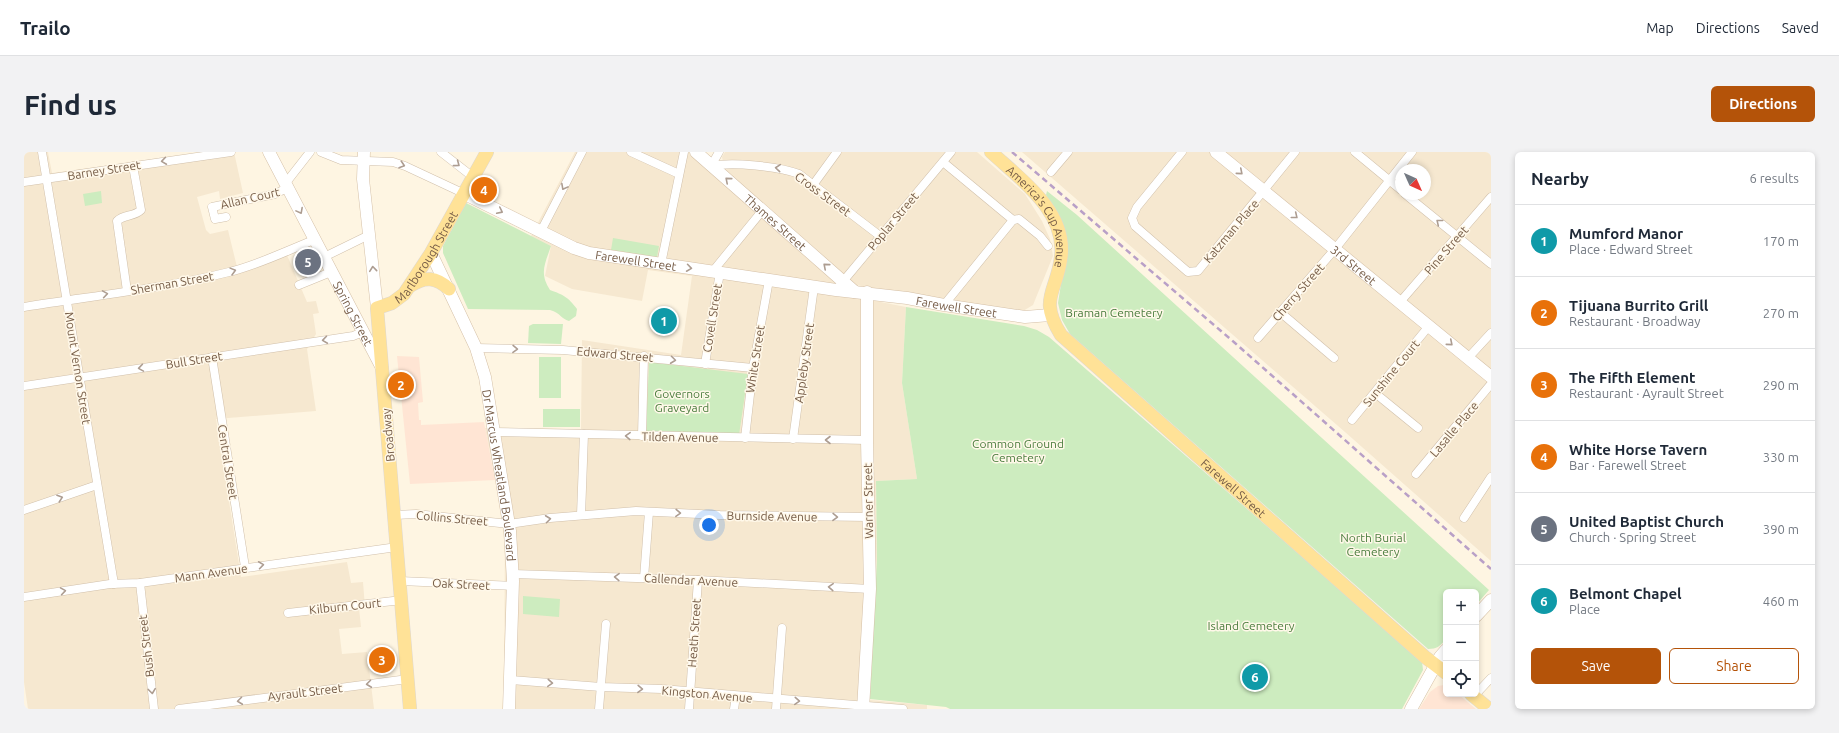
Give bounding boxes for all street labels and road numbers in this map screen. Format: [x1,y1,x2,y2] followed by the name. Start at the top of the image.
[67,158,142,182] street label: Barney Street
[1004,163,1068,269] street label: America's Cup Avenue
[793,169,854,219] street label: Cross Street
[219,185,281,211] street label: Allan Court
[865,189,921,252] street label: Poplar Street
[742,191,809,253] street label: Thames Street
[1201,197,1261,265] street label: Katzman Place
[392,208,460,306] street label: Marlborough Street
[1421,223,1471,277] street label: Pine Street
[1329,242,1379,287] street label: 3rd Street
[595,248,678,273] street label: Farewell Street
[1269,260,1327,324] street label: Cherry Street
[130,269,215,297] street label: Sherman Street
[331,279,376,348] street label: Spring Street
[700,282,724,353] street label: Covell Street
[915,293,998,319] street label: Farewell Street
[63,311,93,426] street label: Mount Vernon Street
[792,322,816,404] street label: Appleby Street
[743,324,767,394] street label: White Street
[1360,337,1422,409] street label: Sunshine Court
[576,344,654,364] street label: Edward Street
[165,349,223,371] street label: Bull Street
[481,388,518,562] street label: Dr Marcus Wheatland Boulevard
[1427,399,1481,459] street label: Lasalle Place
[379,408,397,462] street label: Broadway
[216,424,240,501] street label: Central Street
[642,430,718,444] street label: Tilden Avenue
[1199,456,1269,520] street label: Farewell Street
[861,463,875,539] street label: Warner Street
[416,508,489,528] street label: Collins Street
[726,509,818,523] street label: Burnside Avenue
[174,561,248,585] street label: Mann Avenue
[644,571,738,589] street label: Callendar Avenue
[432,576,490,592] street label: Oak Street
[308,596,382,616] street label: Kilburn Court
[685,598,703,668] street label: Heath Street
[136,614,156,678] street label: Bush Street
[267,681,343,703] street label: Ayrault Street
[661,684,753,704] street label: Kingston Avenue

